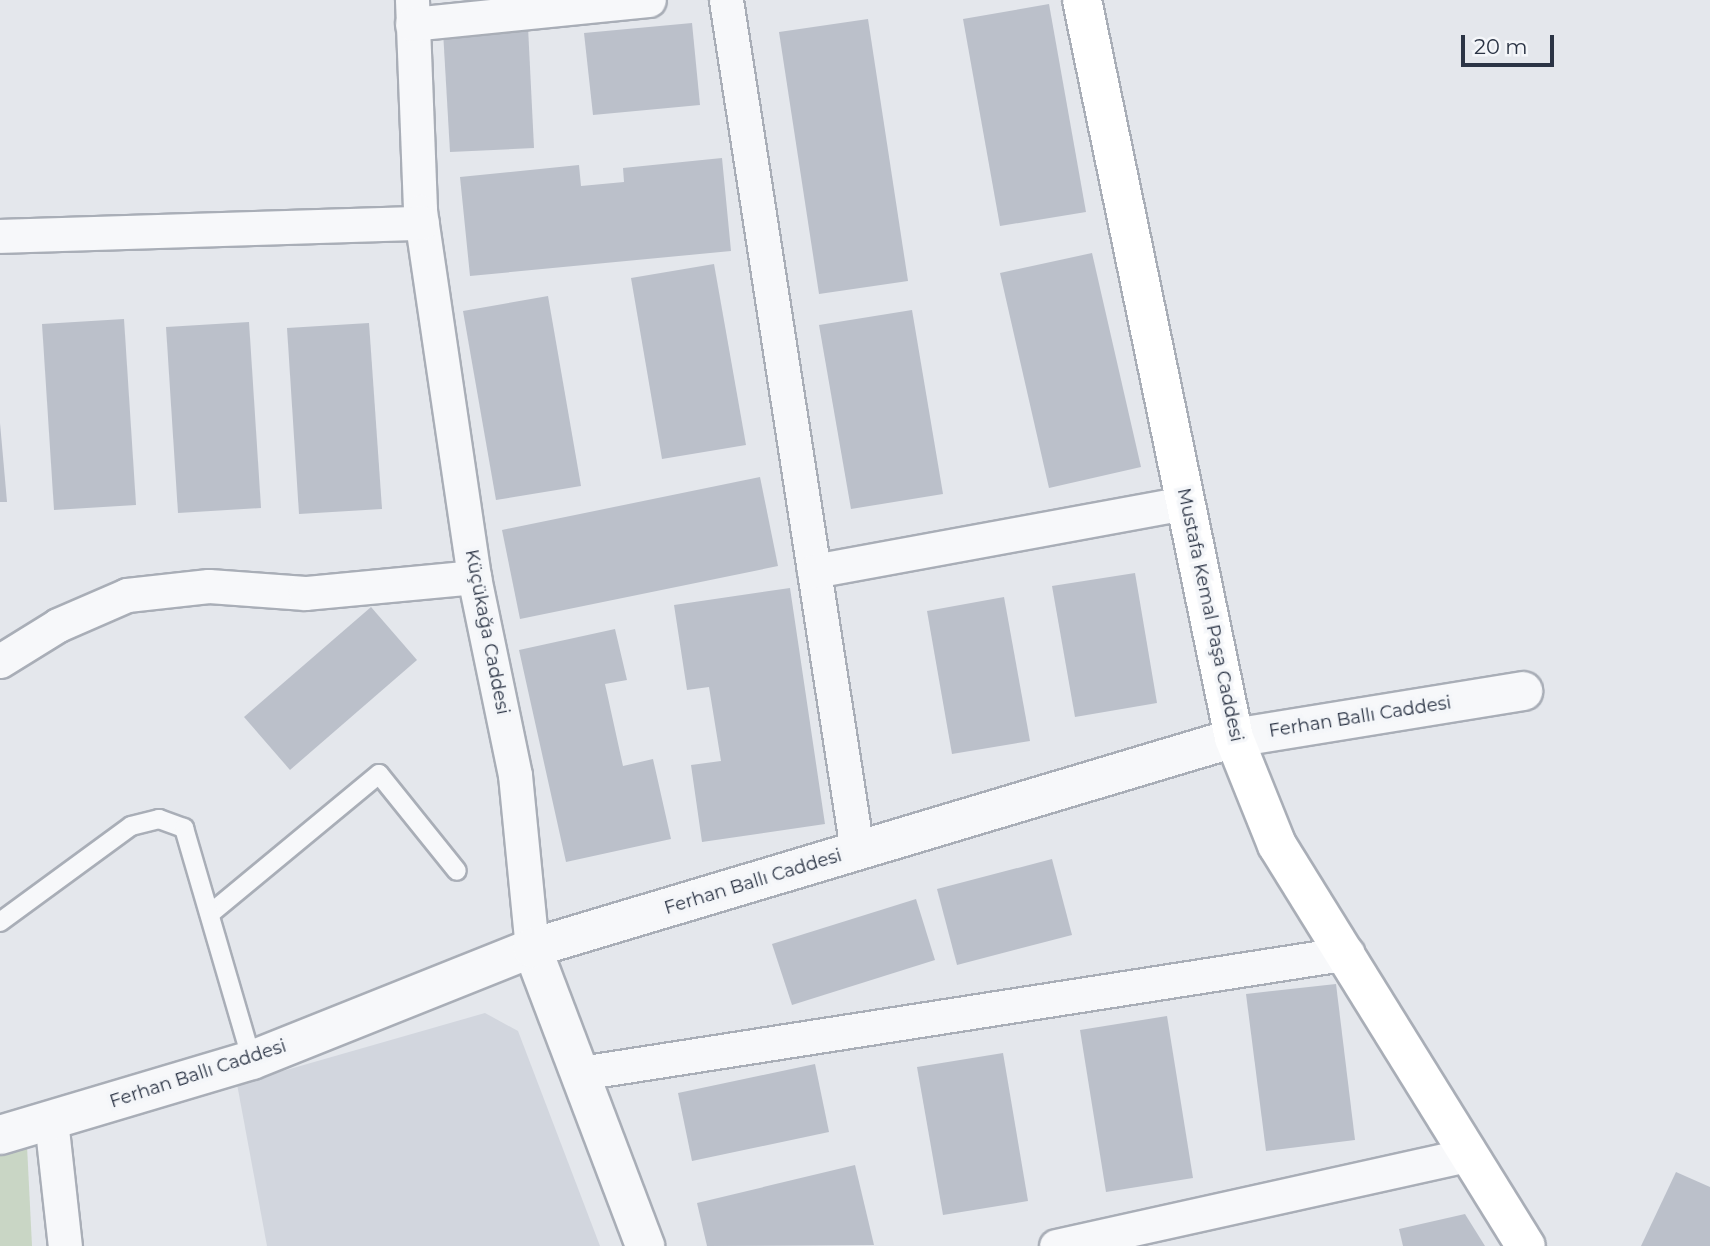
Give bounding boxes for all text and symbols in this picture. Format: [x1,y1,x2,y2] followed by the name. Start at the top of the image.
[1465,21,1558,65] scale bar
[1474,34,1528,59] text: 20 m
[1173,486,1247,744] street label: Mustafa Kemal Paşa Caddesi
[460,548,514,716] street label: Küçükağa Caddesi
[1267,692,1453,742] street label: Ferhan Ballı Caddesi
[662,845,844,919] street label: Ferhan Ballı Caddesi
[107,1035,289,1113] street label: Ferhan Ballı Caddesi

